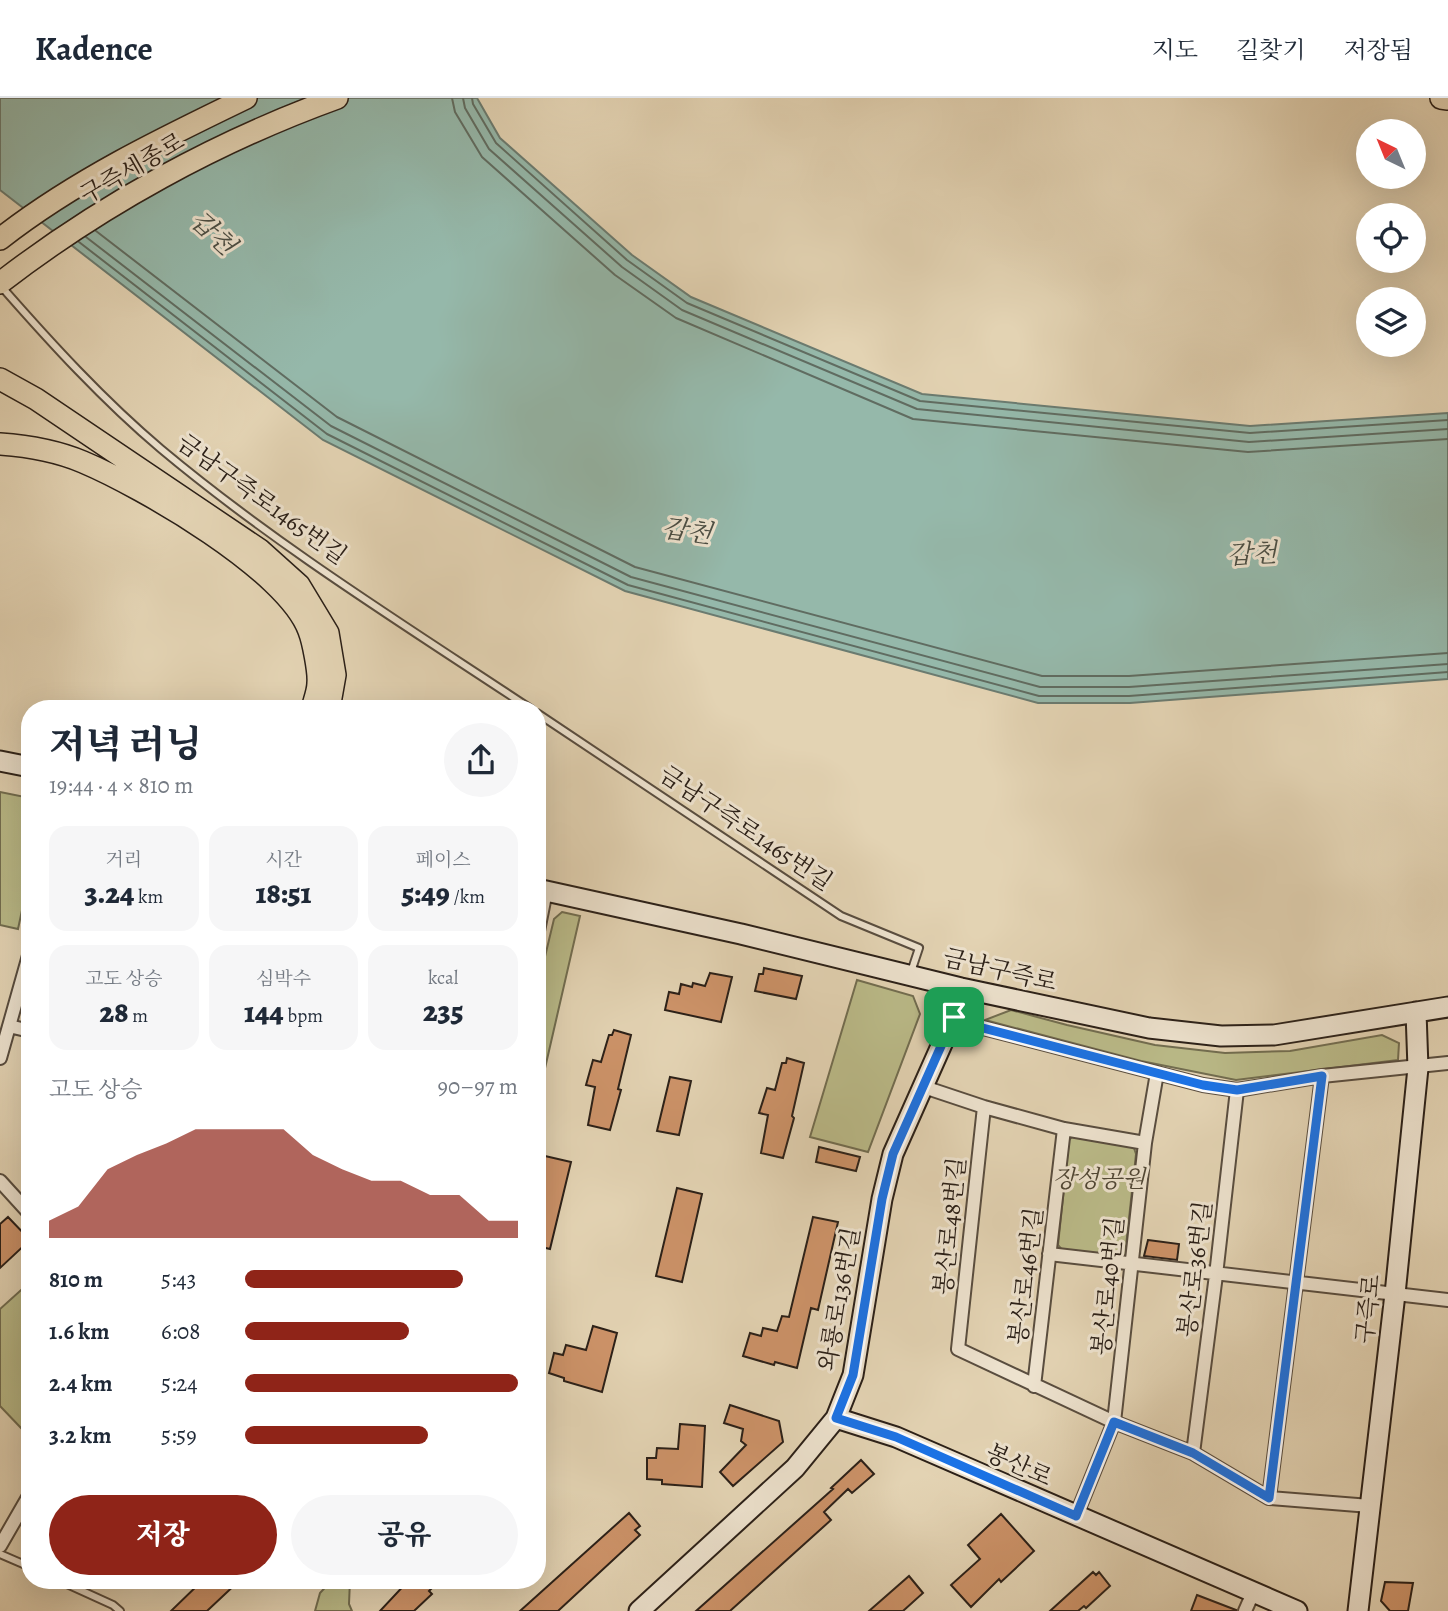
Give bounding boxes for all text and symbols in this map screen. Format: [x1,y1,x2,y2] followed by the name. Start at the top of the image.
[35,26,153,71] text: Kadence
[1152,34,1198,66] text: 지도
[1236,34,1305,66] text: 길찾기
[1343,34,1413,66] text: 저장됨
[1356,119,1426,189] north arrow
[1356,119,1426,357] map controls
[74,125,190,211] street label: 구즉세종로
[183,203,245,264] water label: 갑천
[1356,203,1426,273] button: locate
[1356,287,1426,357] button: layers
[171,426,353,572] street label: 금남구즉로1465번길
[660,510,716,552] water label: 갑천
[1226,535,1280,573] water label: 갑천
[49,718,202,770] text: 저녁 러닝
[444,723,518,797] button: share
[653,758,839,898] street label: 금남구즉로1465번길
[49,770,193,801] text: 19:44 · 4 × 810 m
[105,847,142,873] text: 거리
[265,847,302,873] text: 시간
[416,847,471,873] text: 페이스
[84,873,134,913] text: 3.24
[255,873,312,913] text: 18:51
[401,873,450,913] text: 5:49
[134,884,163,910] text: km
[450,884,485,910] text: /km
[940,941,1060,999] street label: 금남구즉로
[428,965,458,991] text: kcal
[85,966,162,992] text: 고도 상승
[256,966,311,992] text: 심박수
[924,987,984,1047] pin
[423,991,463,1031] text: 235
[100,992,129,1032] text: 28
[244,992,284,1032] text: 144
[935,998,973,1036] icon: arrive
[129,1003,148,1029] text: m
[284,1003,323,1029] text: bpm
[437,1071,518,1102] text: 90–97 m
[49,1074,142,1105] text: 고도 상승
[927,1155,973,1297] street label: 봉산로48번길
[1053,1163,1147,1195] park label: 장성공원
[1171,1199,1219,1339] street label: 봉산로36번길
[1002,1206,1050,1346] street label: 봉산로46번길
[1085,1215,1131,1357] street label: 봉산로40번길
[811,1225,867,1373] street label: 와룡로136번길
[49,1264,103,1295] text: 810 m
[161,1264,196,1295] text: 5:43
[1348,1273,1388,1345] street label: 구즉로
[49,1316,109,1347] text: 1.6 km
[161,1316,201,1347] text: 6:08
[49,1368,112,1399] text: 2.4 km
[161,1368,198,1399] text: 5:24
[49,1420,112,1451] text: 3.2 km
[161,1420,197,1451] text: 5:59
[981,1436,1057,1494] street label: 봉산로
[49,1495,277,1575] button: 저장
[291,1495,518,1575] button: 공유

